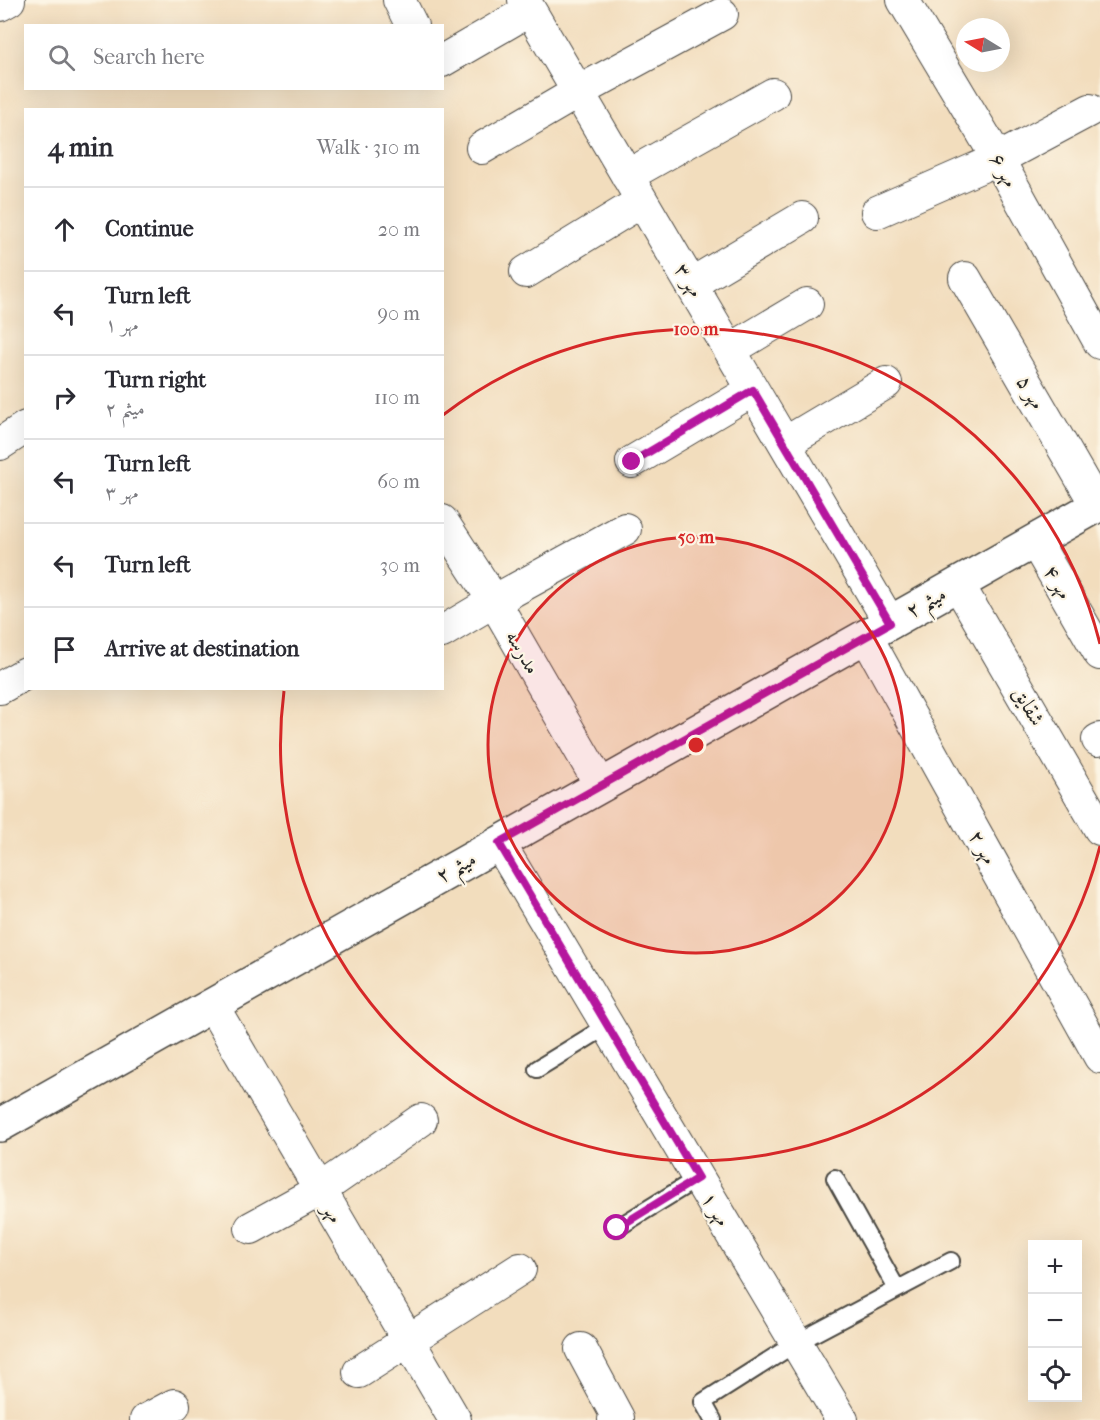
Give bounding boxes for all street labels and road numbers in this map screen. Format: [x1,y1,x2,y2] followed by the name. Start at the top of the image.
[983,149,1023,192] street label: مهر ۶
[668,259,708,302] street label: مهر ۳
[1010,371,1050,414] street label: مهر ۵
[1037,561,1077,604] street label: مهر ۴
[902,581,954,631] street label: میثم ۲
[501,626,545,678] street label: مدرسه
[1007,682,1050,730] street label: شقایق
[962,826,1002,869] street label: مهر ۲
[432,846,484,896] street label: میثم ۲
[695,1188,735,1231] street label: مهر ۱
[315,1197,348,1228] street label: مهر

